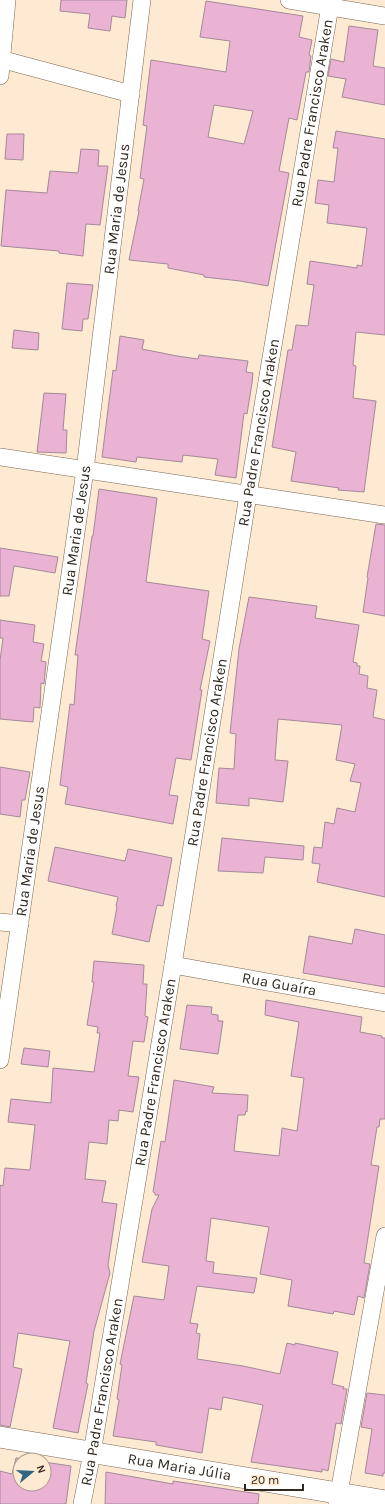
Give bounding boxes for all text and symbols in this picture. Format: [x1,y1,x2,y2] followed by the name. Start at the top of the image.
[287,18,337,208] street label: Rua Padre Francisco Araken
[100,143,134,275] street label: Rua Maria de Jesus
[234,337,283,528] street label: Rua Padre Francisco Araken
[58,464,95,597] street label: Rua Maria de Jesus
[183,657,231,848] street label: Rua Padre Francisco Araken
[12,785,48,918] street label: Rua Maria de Jesus
[241,969,318,1000] street label: Rua Guaíra
[131,977,180,1167] street label: Rua Padre Francisco Araken
[77,1297,127,1487] street label: Rua Padre Francisco Araken
[126,1449,233,1484] street label: Rua Maria Júlia
[12,1452,52,1492] north arrow
[34,1463,48,1475] text: N
[245,1466,303,1492] scale bar
[251,1473,279,1487] text: 20 m

